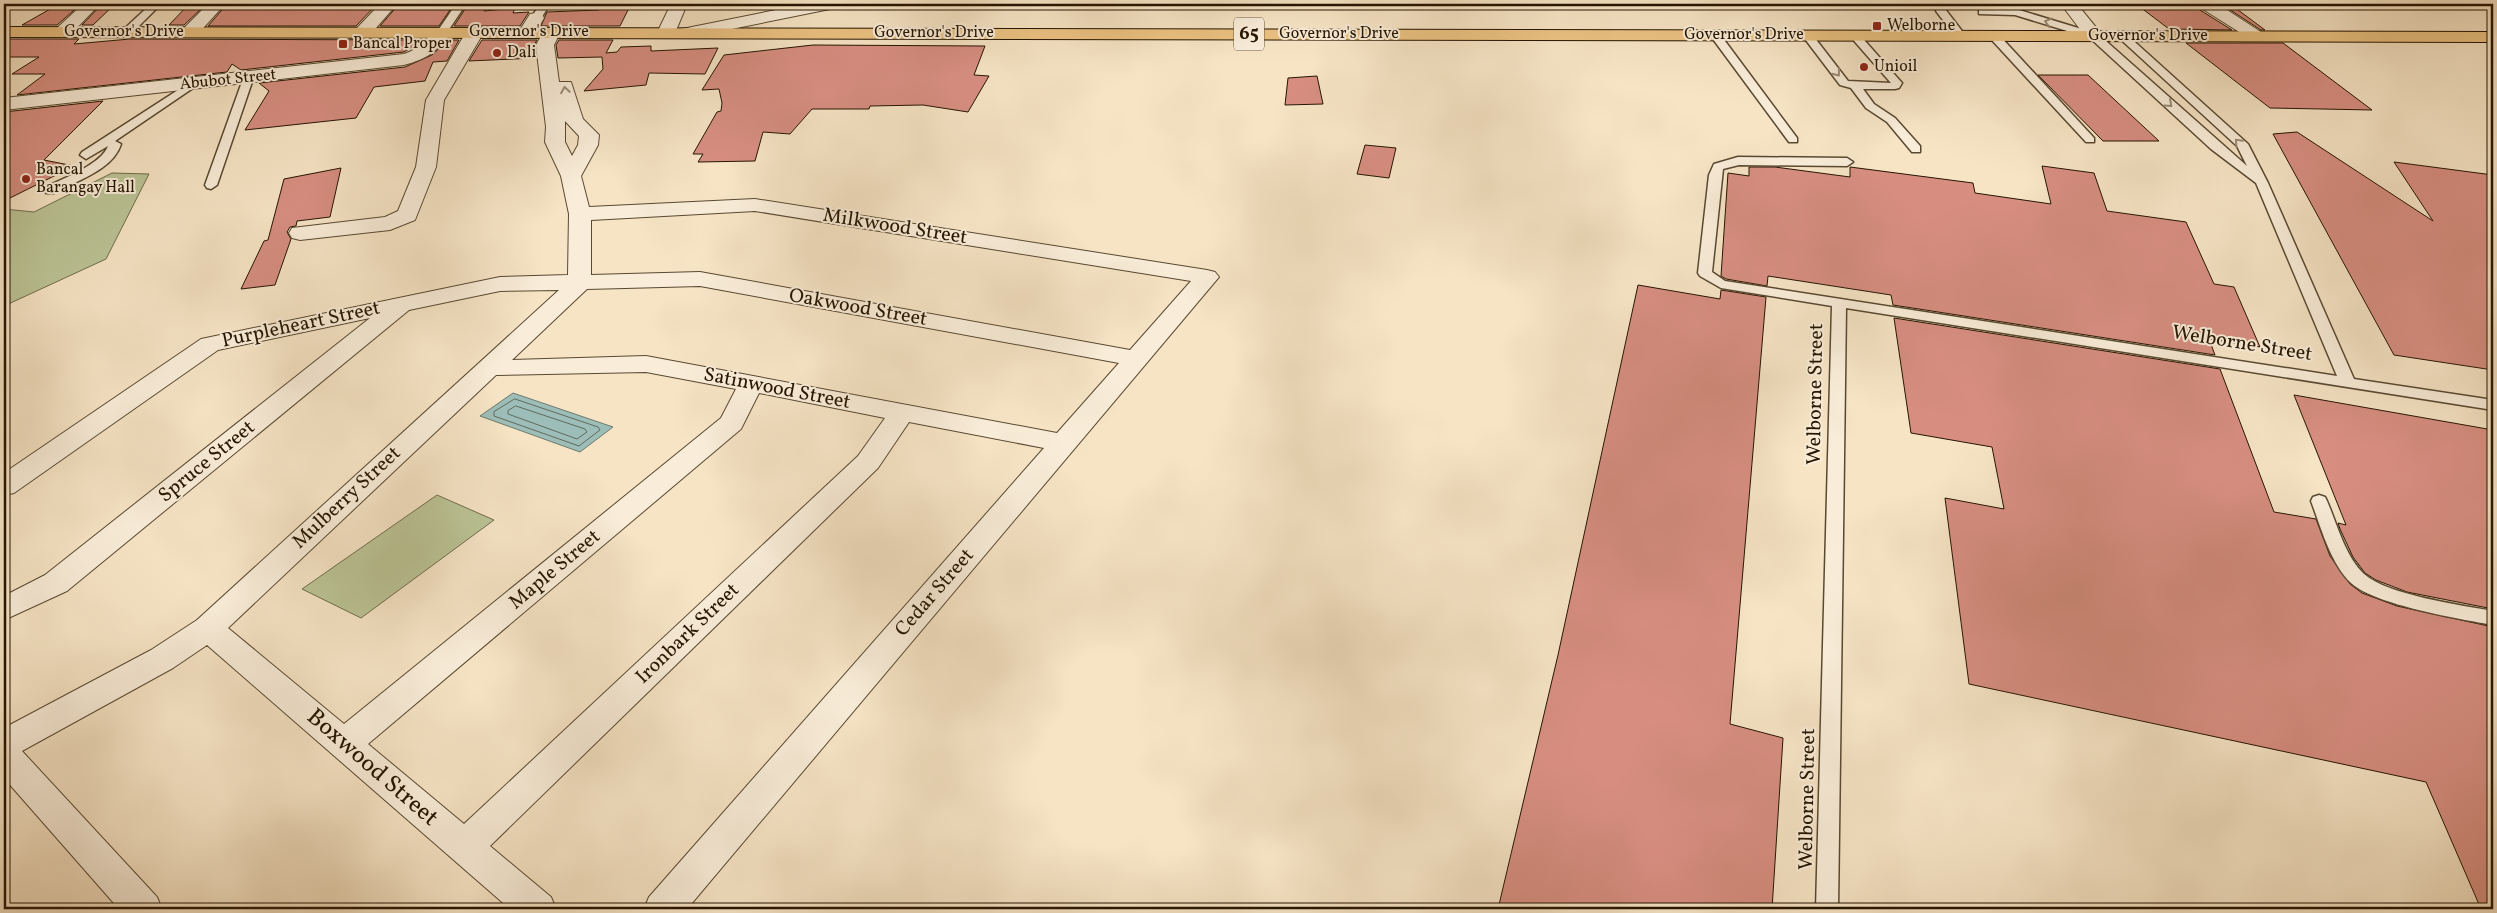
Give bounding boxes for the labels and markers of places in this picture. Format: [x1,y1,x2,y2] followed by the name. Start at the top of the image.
[1887,15,1955,37] place label: Welborne
[1871,20,1883,32] marker: Welborne
[353,33,452,55] place label: Bancal Proper
[337,38,349,50] marker: Bancal Proper
[507,42,536,64] place label: Dali
[491,47,503,59] marker: Dali
[1874,56,1917,78] place label: Unioil
[1858,61,1870,73] marker: Unioil
[36,159,135,199] place label: Bancal Barangay Hall
[20,173,32,185] marker: Bancal Barangay Hall

